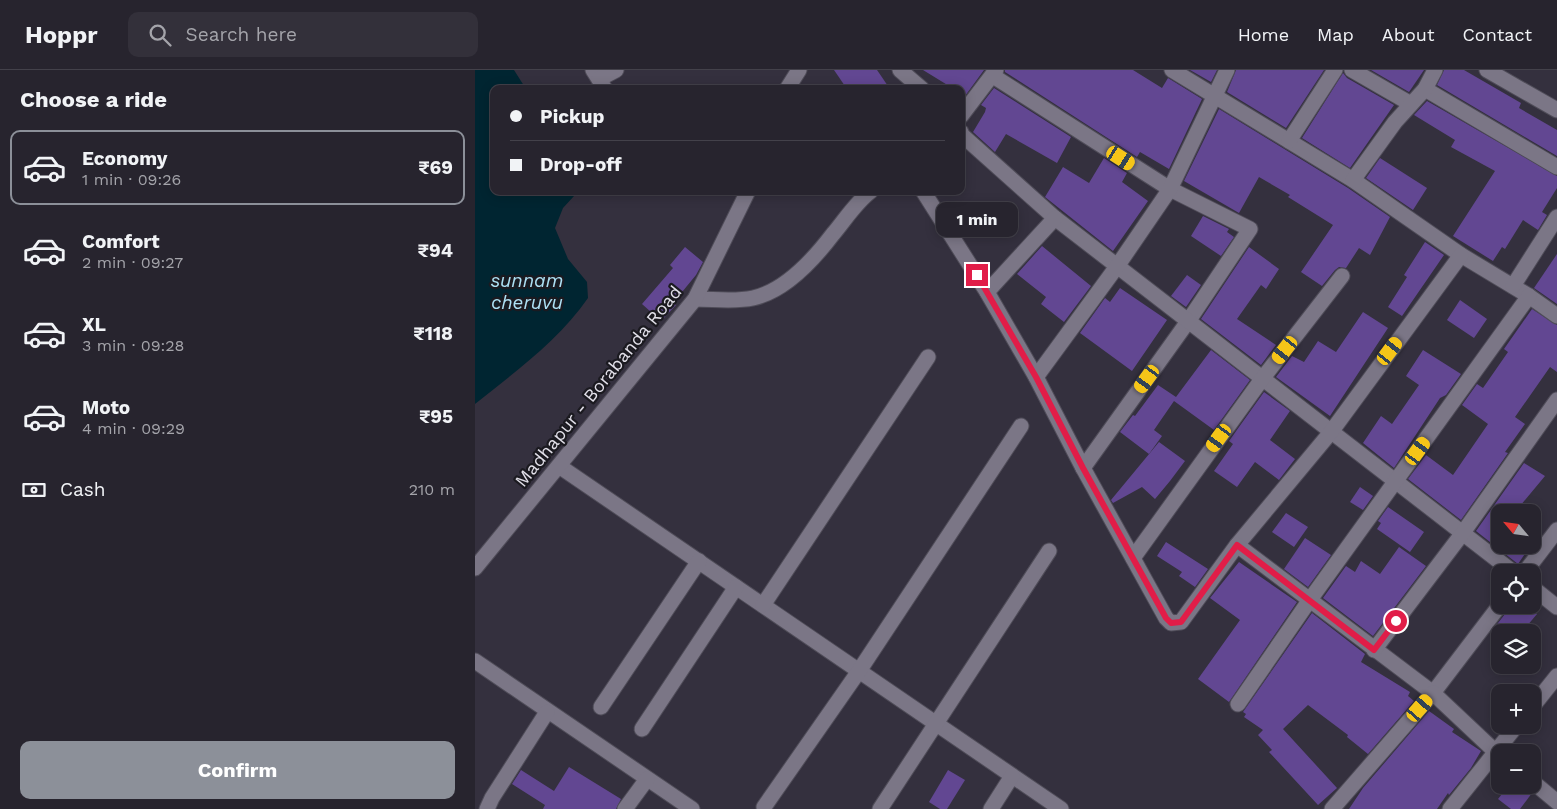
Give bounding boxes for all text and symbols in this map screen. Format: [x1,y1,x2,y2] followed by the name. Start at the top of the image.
[128,12,478,57] search box
[25,21,98,49] text: Hoppr
[146,21,174,49] icon: search
[186,23,297,46] text: Search here
[1238,24,1289,45] text: Home
[1317,24,1354,45] text: Map
[1382,24,1434,45] text: About
[1462,24,1532,45] text: Contact
[20,87,167,112] text: Choose a ride
[540,105,604,128] text: Pickup
[1104,144,1137,172] car
[22,145,67,190] icon: car
[82,147,167,170] text: Economy
[540,153,622,176] text: Drop-off
[418,156,453,179] text: ₹69
[82,170,181,189] text: 1 min · 09:26
[936,202,1018,238] callout: 1 min
[956,210,998,229] text: 1 min
[22,228,67,273] icon: car
[82,230,160,253] text: Comfort
[418,239,453,262] text: ₹94
[82,253,183,272] text: 2 min · 09:27
[966,264,988,286] route end
[490,269,564,314] water label: sunnam cheruvu
[510,281,686,491] street label: Madhapur - Borabanda Road
[22,311,67,356] icon: car
[82,313,106,336] text: XL
[413,322,453,345] text: ₹118
[1269,334,1300,366] car
[1374,335,1405,367] car
[82,336,184,355] text: 3 min · 09:28
[1132,362,1161,396] car
[22,394,67,439] icon: car
[82,396,130,419] text: Moto
[419,405,453,428] text: ₹95
[82,419,185,438] text: 4 min · 09:29
[1204,421,1233,455] car
[1403,434,1432,468] car
[20,476,48,504] icon: cash
[60,478,106,501] text: Cash
[409,480,455,499] text: 210 m
[1491,504,1541,554] north arrow
[1491,504,1541,794] map controls
[1491,564,1541,614] button: locate
[1385,610,1407,632] route start
[1491,624,1541,674] button: layers
[1491,684,1541,734] button: +
[1404,692,1435,724] car
[20,741,455,799] button: Confirm
[1491,744,1541,794] button: −

